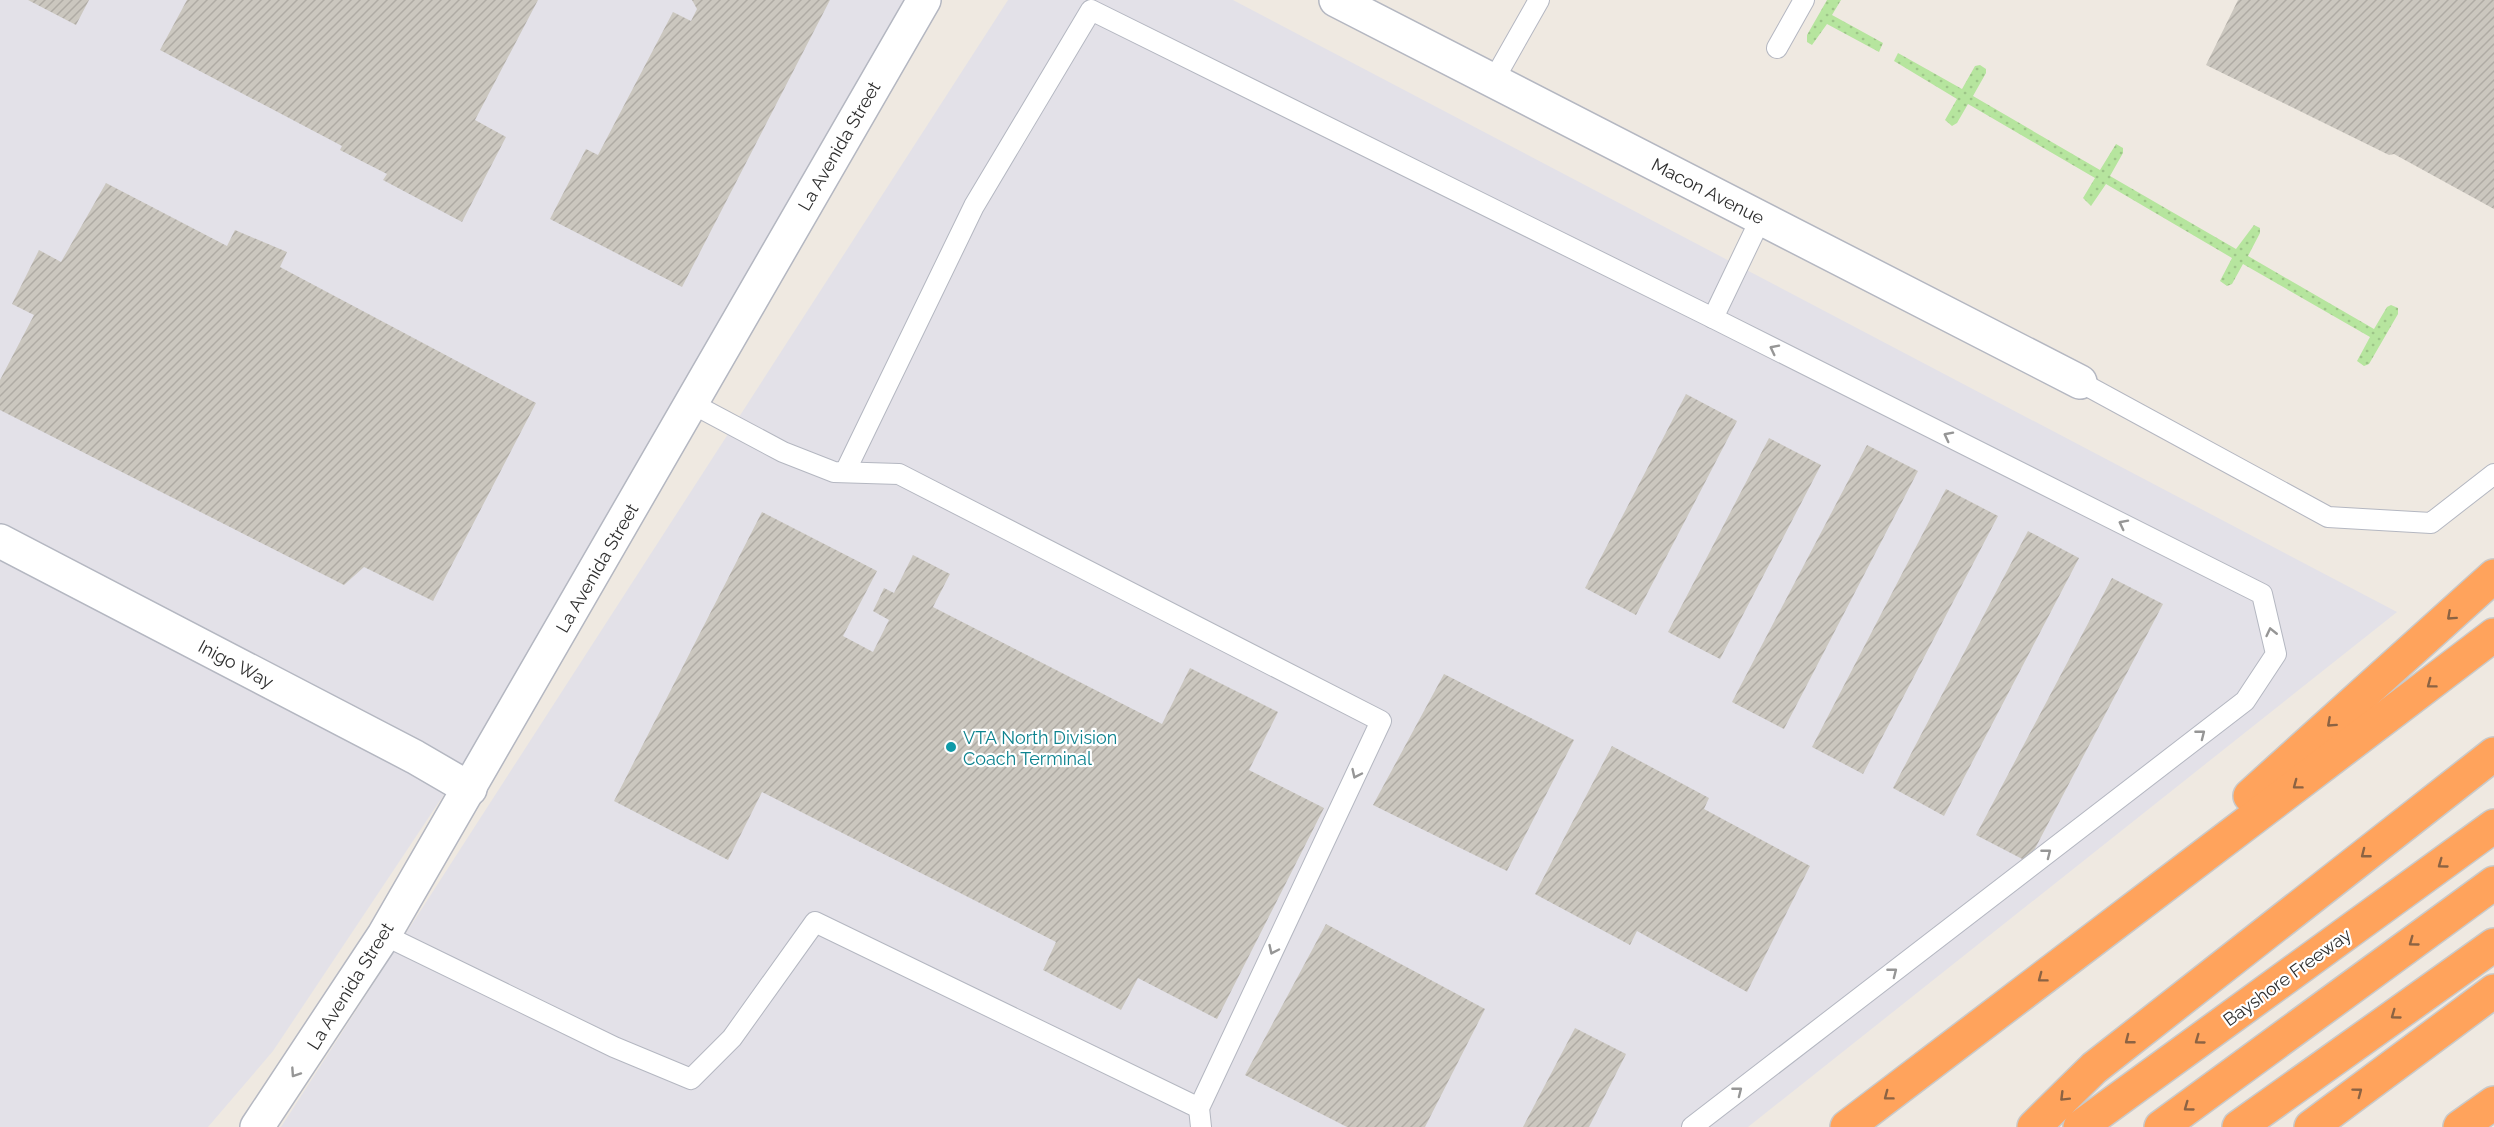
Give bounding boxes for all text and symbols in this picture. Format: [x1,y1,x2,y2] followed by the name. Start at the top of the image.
[793,78,885,214] street label: La Avenida Street
[1648,154,1768,229] street label: Macon Avenue
[1770,344,1781,356] one-way arrow
[1944,432,1955,443] one-way arrow
[551,500,643,636] street label: La Avenida Street
[2118,519,2129,531] one-way arrow
[2447,609,2458,620] one-way arrow
[2265,627,2278,637] one-way arrow
[195,636,277,693] street label: Inigo Way
[2427,676,2438,687] one-way arrow
[2327,716,2338,727] one-way arrow
[963,727,1117,769] place label: VTA North Division Coach Terminal
[2195,731,2206,742] one-way arrow
[944,740,958,754] marker: VTA North Division Coach Terminal
[1352,767,1364,778] one-way arrow
[2292,778,2303,789] one-way arrow
[2361,847,2372,858] one-way arrow
[2040,850,2051,861] one-way arrow
[2437,857,2448,868] one-way arrow
[302,919,398,1053] street label: La Avenida Street
[2219,924,2355,1030] street label: Bayshore Freeway
[2409,935,2420,946] one-way arrow
[1269,944,1281,955] one-way arrow
[1886,969,1897,980] one-way arrow
[2038,970,2049,981] one-way arrow
[2391,1008,2402,1019] one-way arrow
[2125,1032,2136,1043] one-way arrow
[2195,1033,2206,1044] one-way arrow
[291,1066,302,1077] one-way arrow
[1731,1088,1742,1099] one-way arrow
[2352,1088,2363,1099] one-way arrow
[1883,1089,1894,1100] one-way arrow
[2060,1091,2071,1101] one-way arrow
[2184,1100,2195,1111] one-way arrow

